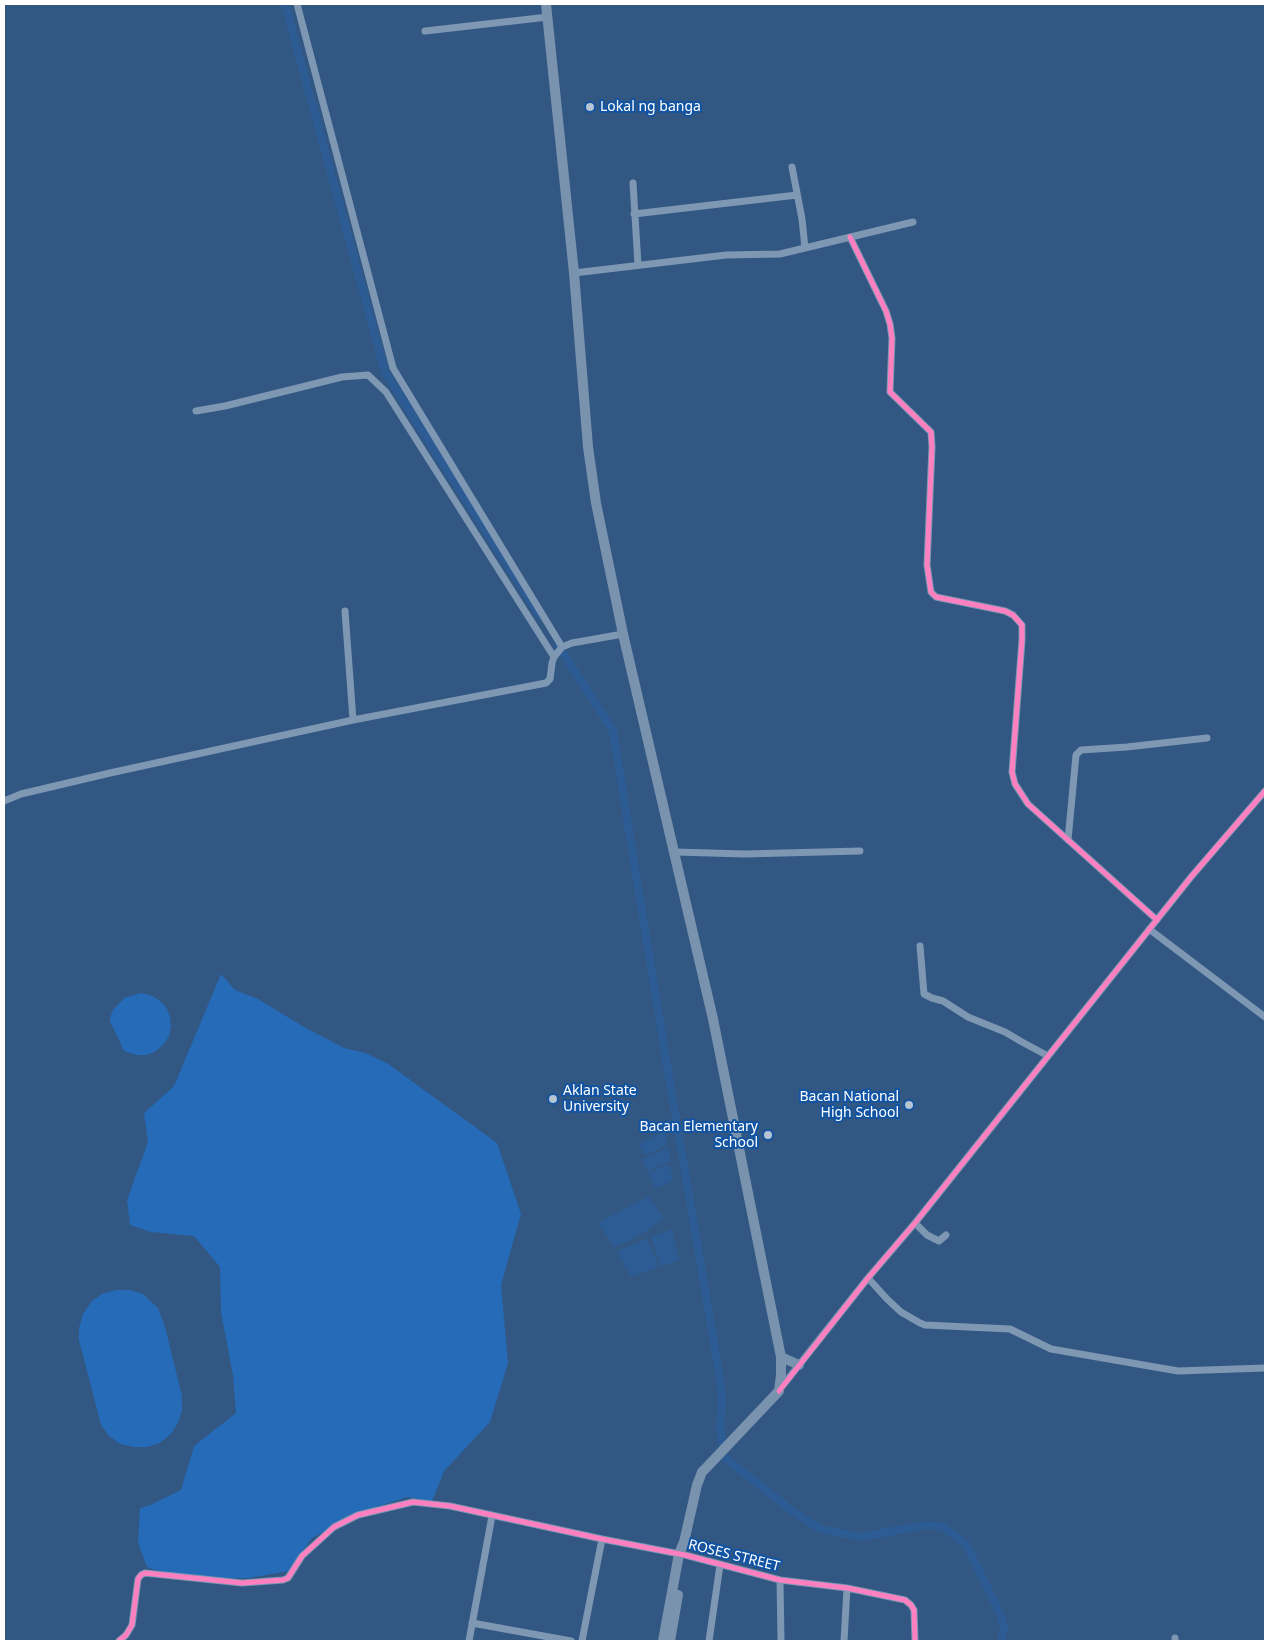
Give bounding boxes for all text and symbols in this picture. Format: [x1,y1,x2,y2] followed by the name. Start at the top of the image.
[600,99,701,115] place label: Lokal ng banga
[584,101,596,113] marker: Lokal ng banga
[563,1083,637,1116] place label: Aklan State University
[799,1089,899,1122] place label: Bacan National High School
[547,1093,559,1105] marker: Aklan State University
[903,1099,915,1111] marker: Bacan National High School
[639,1119,758,1152] place label: Bacan Elementary School
[762,1129,774,1141] marker: Bacan Elementary School
[686,1536,782,1576] street label: ROSES STREET

